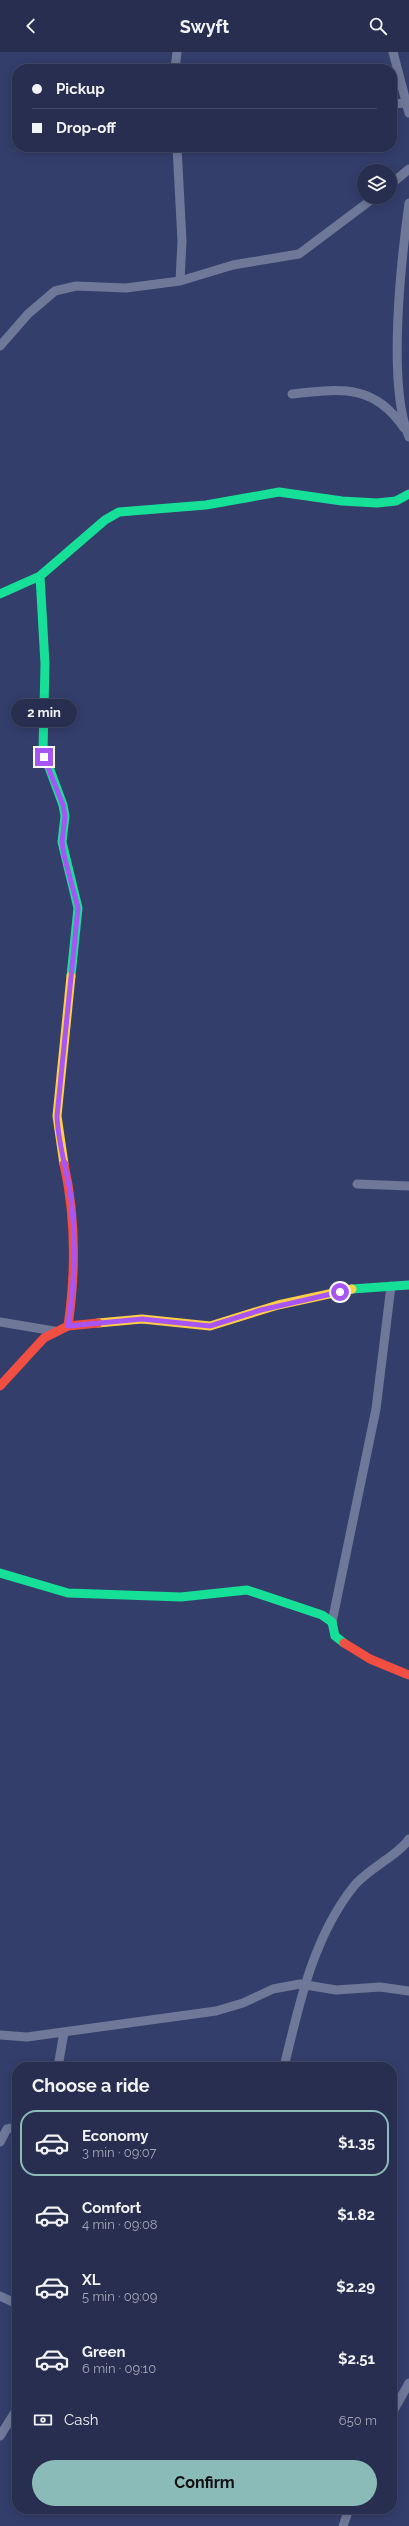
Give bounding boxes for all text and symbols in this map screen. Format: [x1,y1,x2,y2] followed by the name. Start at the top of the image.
[20,15,42,37] icon: back
[367,15,389,37] icon: search
[180,16,229,37] text: Swyft
[56,80,105,98] text: Pickup
[56,119,116,137] text: Drop-off
[357,164,397,204] map controls
[357,164,397,204] button: layers
[11,699,77,727] callout: 2 min
[27,705,61,720] text: 2 min
[35,748,53,766] route end
[331,1283,349,1301] route start
[32,2075,150,2096] text: Choose a ride
[34,2125,70,2161] icon: car
[82,2127,149,2145] text: Economy
[338,2134,375,2152] text: $1.35
[82,2145,157,2160] text: 3 min · 09:07
[34,2197,70,2233] icon: car
[82,2199,141,2217] text: Comfort
[337,2206,375,2224] text: $1.82
[82,2217,158,2232] text: 4 min · 09:08
[34,2269,70,2305] icon: car
[82,2271,100,2289] text: XL
[336,2278,375,2296] text: $2.29
[82,2289,157,2304] text: 5 min · 09:09
[34,2341,70,2377] icon: car
[82,2343,126,2361] text: Green
[338,2350,375,2368] text: $2.51
[82,2361,156,2376] text: 6 min · 09:10
[32,2409,54,2431] icon: cash
[64,2411,98,2429] text: Cash
[339,2413,377,2428] text: 650 m
[32,2460,377,2506] button: Confirm

